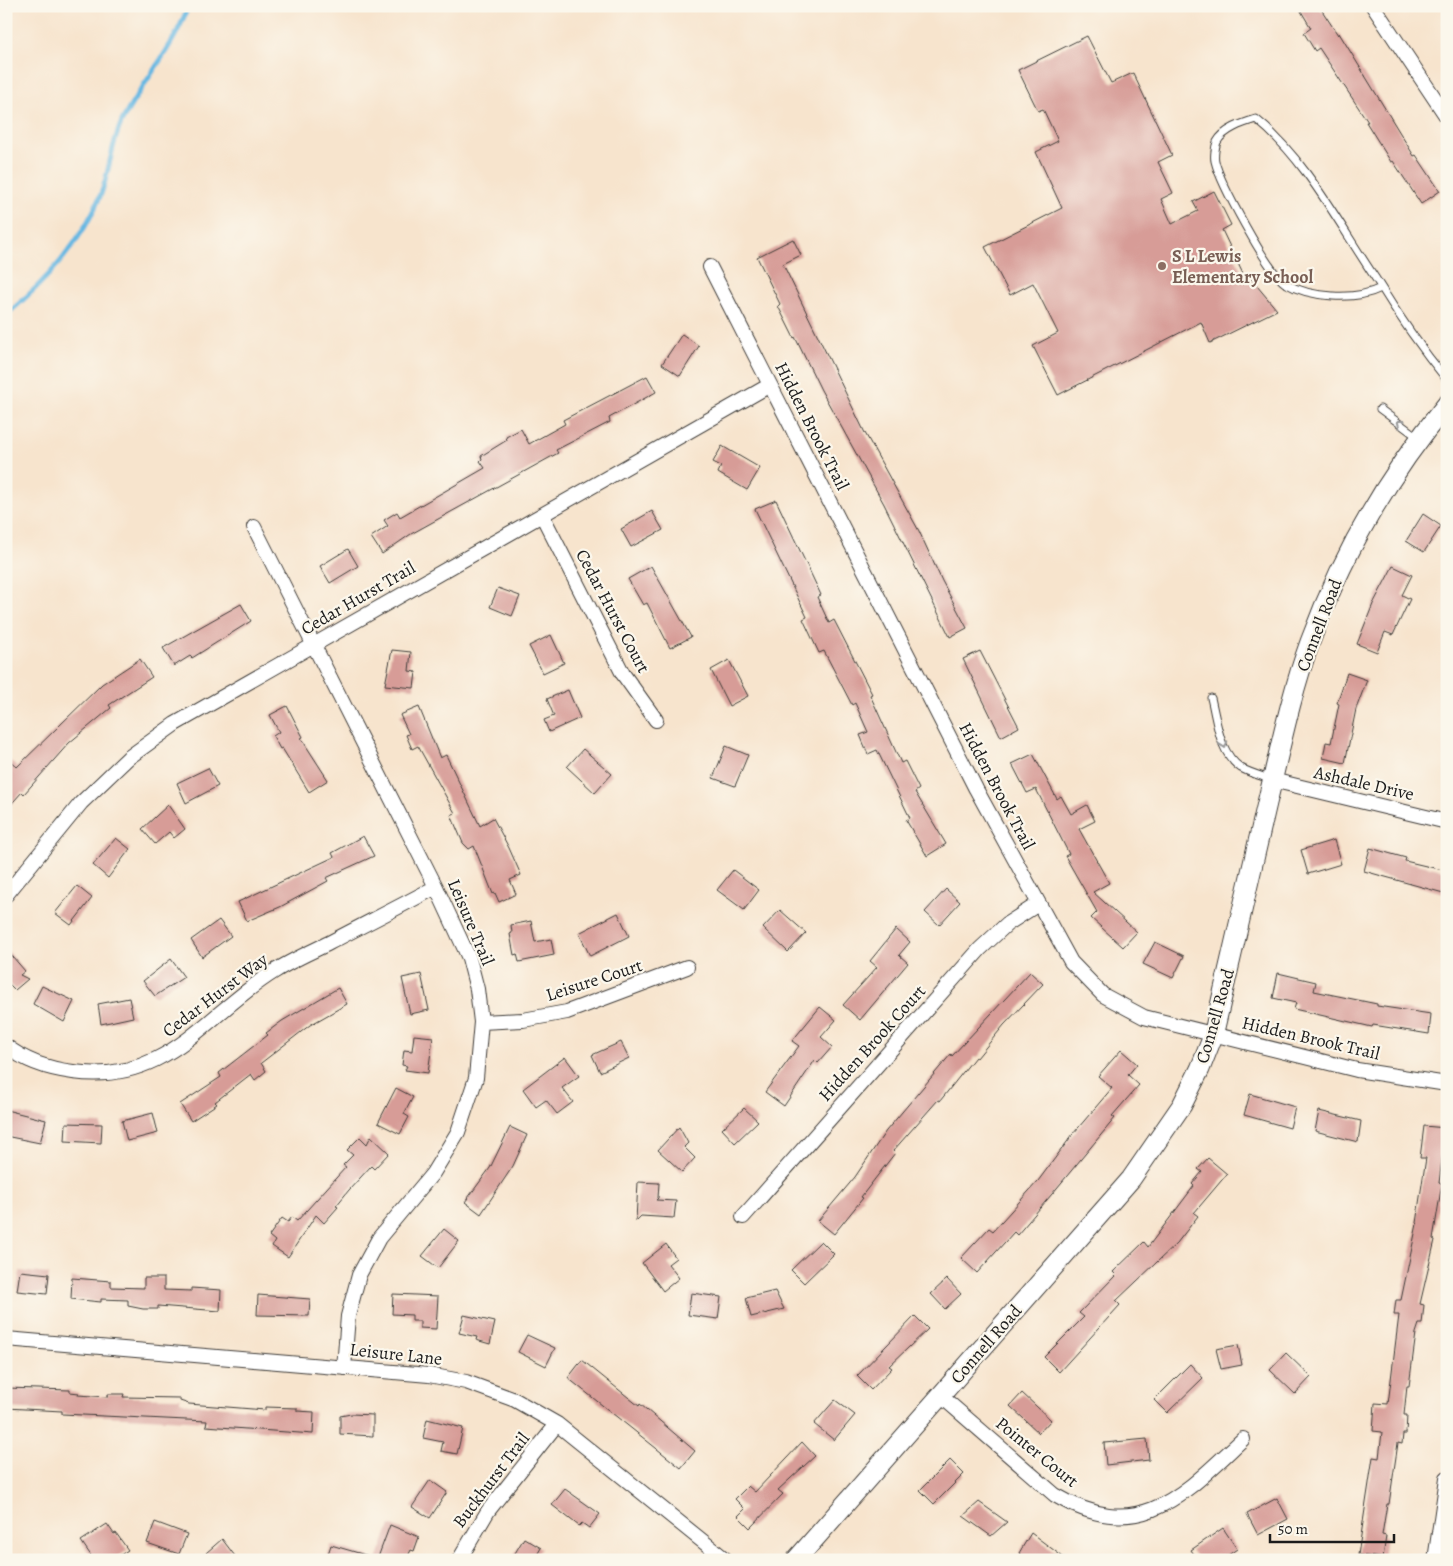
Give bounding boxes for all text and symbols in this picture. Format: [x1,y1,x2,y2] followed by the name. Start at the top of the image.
[1172,244,1314,289] place label: S L Lewis Elementary School
[1156,260,1168,272] marker: S L Lewis Elementary School
[769,358,855,495] street label: Hidden Brook Trail
[1397,421,1406,429] one-way arrow
[570,545,656,677] street label: Cedar Hurst Court
[296,555,420,640] street label: Cedar Hurst Trail
[1290,575,1348,675] street label: Connell Road
[953,718,1041,854] street label: Hidden Brook Trail
[1218,740,1228,749] one-way arrow
[1311,760,1416,806] street label: Ashdale Drive
[442,875,500,969] street label: Leisure Trail
[158,947,273,1042] street label: Cedar Hurst Way
[543,953,645,1007] street label: Leisure Court
[1190,966,1240,1066] street label: Connell Road
[813,979,931,1107] street label: Hidden Brook Court
[1240,1010,1383,1066] street label: Hidden Brook Trail
[945,1299,1027,1389] street label: Connell Road
[348,1337,444,1371] street label: Leisure Lane
[991,1411,1083,1493] street label: Pointer Court
[447,1427,535,1533] street label: Buckhurst Trail
[1270,1511,1394,1543] scale bar
[1278,1519,1308,1539] text: 50 m

